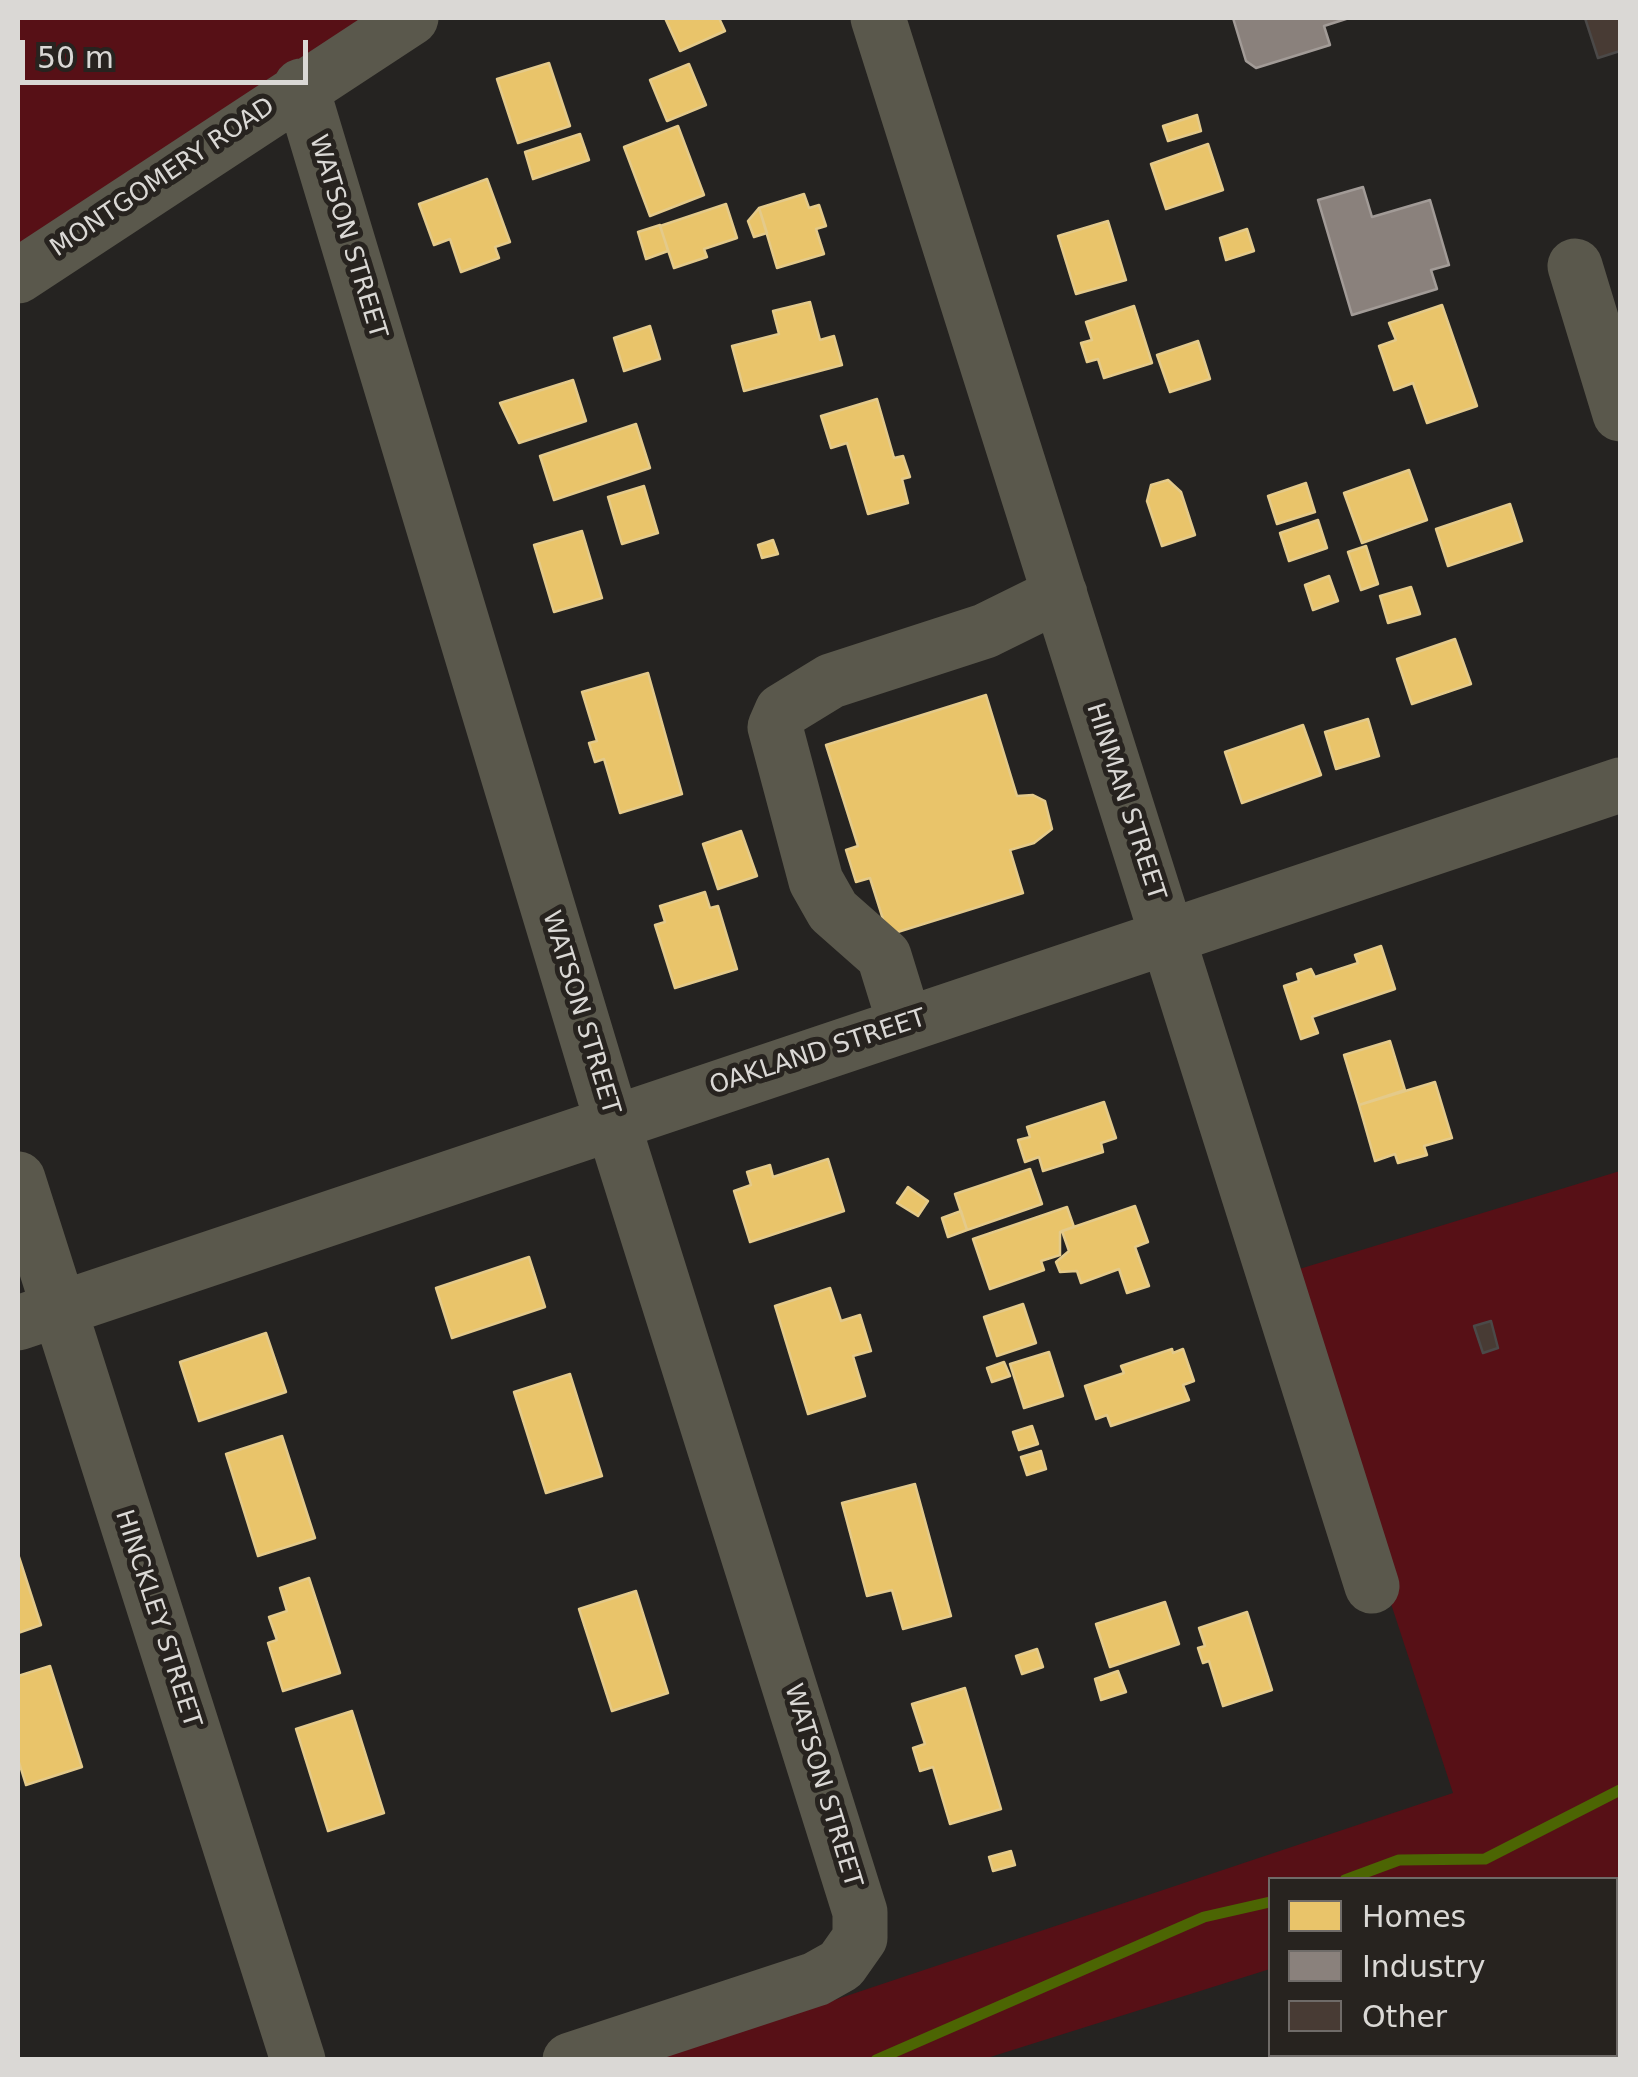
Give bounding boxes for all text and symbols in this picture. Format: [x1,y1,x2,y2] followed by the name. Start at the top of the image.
[25,20,312,82] scale bar
[37,40,114,75] text: 50 m
[45,92,281,264] street label: MONTGOMERY ROAD
[302,132,392,342] street label: WATSON STREET
[1079,700,1171,904] street label: HINMAN STREET
[535,908,625,1118] street label: WATSON STREET
[706,1004,930,1102] street label: OAKLAND STREET
[108,1506,206,1732] street label: HINCKLEY STREET
[777,1681,867,1891] street label: WATSON STREET
[1268,1877,1618,2057] legend
[1362,1899,1466,1934] text: Homes
[1362,1949,1485,1984] text: Industry
[1362,1999,1447,2034] text: Other

